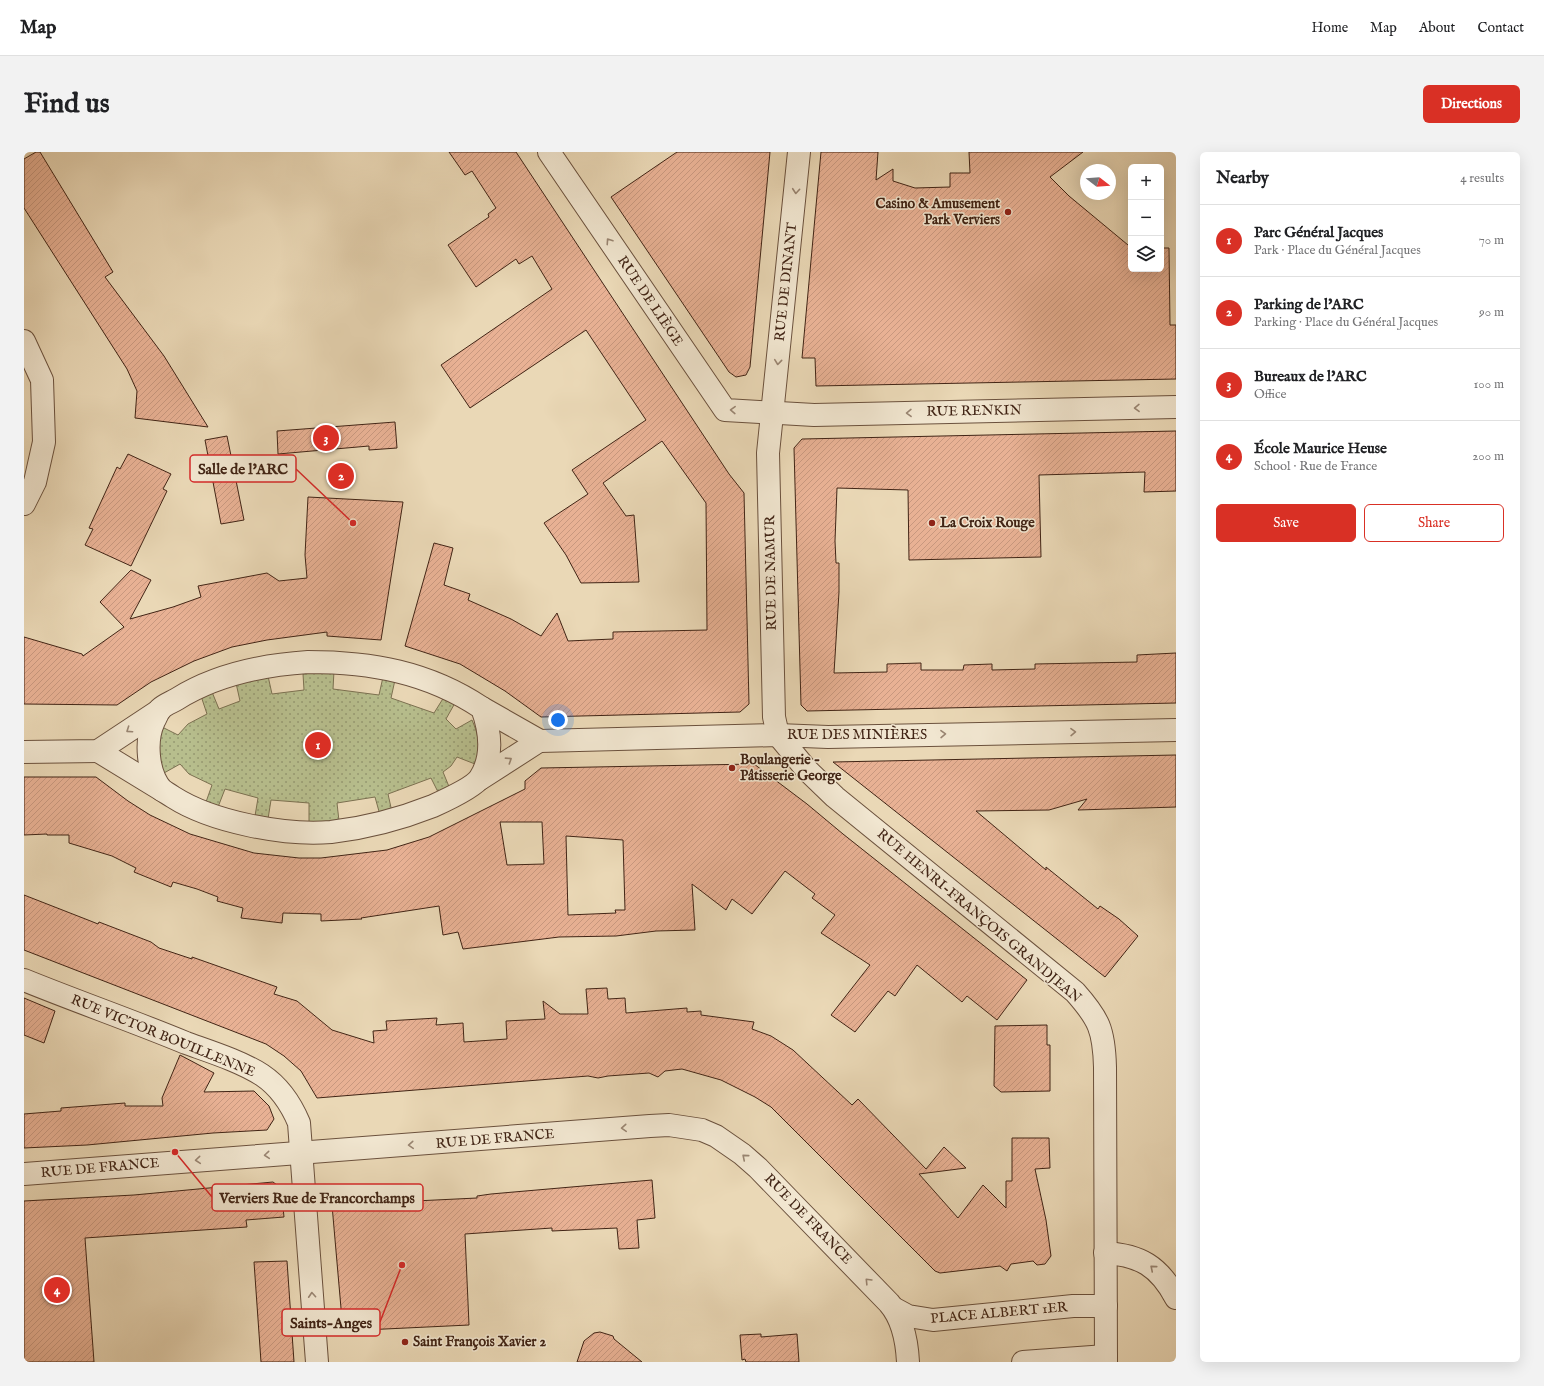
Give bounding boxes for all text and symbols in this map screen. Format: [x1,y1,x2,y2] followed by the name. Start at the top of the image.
[20,16,56,40] text: Map
[1312,19,1348,37] text: Home
[1370,19,1397,37] text: Map
[1419,19,1455,37] text: About
[1477,19,1524,37] text: Contact
[1423,85,1520,123] button: Directions
[24,87,110,122] text: Find us
[1080,164,1116,200] north arrow
[1128,164,1164,272] map controls
[1128,164,1164,200] button: +
[1216,168,1269,189] text: Nearby
[1460,170,1504,187] text: 4 results
[791,188,800,194] one-way arrow
[875,195,1000,229] place label: Casino & Amusement Park Verviers
[1128,200,1164,236] button: −
[1003,207,1013,217] marker: Casino & Amusement Park Verviers
[771,221,801,342] street label: RUE DE DINANT
[1254,223,1383,242] text: Parc Général Jacques
[1227,232,1231,249] text: 1
[1479,232,1504,249] text: 70 m
[1128,236,1164,272] button: layers
[607,238,614,245] one-way arrow
[1254,242,1421,259] text: Park · Place du Général Jacques
[613,252,688,350] street label: RUE DE LIÈGE
[1254,295,1364,314] text: Parking de l'ARC
[1226,304,1232,321] text: 2
[1479,304,1504,321] text: 90 m
[1254,314,1438,331] text: Parking · Place du Général Jacques
[774,359,783,365] one-way arrow
[1254,367,1367,386] text: Bureaux de l'ARC
[1227,376,1231,393] text: 3
[1474,376,1504,393] text: 100 m
[1254,386,1286,403] text: Office
[926,401,1022,421] street label: RUE RENKIN
[1134,404,1140,412] one-way arrow
[730,406,736,414] one-way arrow
[906,409,912,417] one-way arrow
[313,423,339,453] pin: 3
[1254,439,1387,458] text: École Maurice Heuse
[1226,448,1232,465] text: 4
[1472,448,1504,465] text: 200 m
[190,455,296,482] callout: Salle de l'ARC
[1254,458,1377,475] text: School · Rue de France
[198,460,288,479] text: Salle de l'ARC
[328,461,354,491] pin: 2
[1216,504,1356,542] button: Save
[1364,504,1504,542] button: Share
[940,514,1035,532] place label: La Croix Rouge
[761,515,781,631] street label: RUE DE NAMUR
[927,518,937,528] marker: La Croix Rouge
[548,710,568,730] your location
[126,725,133,733] one-way arrow
[787,725,927,744] street label: RUE DES MINIÈRES
[1070,728,1076,736] one-way arrow
[305,730,331,760] pin: 1
[940,730,946,739] one-way arrow
[740,751,842,785] place label: Boulangerie - Pâtisserie George
[505,757,512,765] one-way arrow
[727,763,737,773] marker: Boulangerie - Pâtisserie George
[873,825,1085,1007] street label: RUE HENRI-FRANÇOIS GRANDJEAN
[68,991,258,1081] street label: RUE VICTOR BOUILLENNE
[621,1124,627,1133] one-way arrow
[435,1125,555,1153] street label: RUE DE FRANCE
[408,1141,414,1150] one-way arrow
[264,1151,270,1160] one-way arrow
[40,1154,160,1182] street label: RUE DE FRANCE
[743,1154,750,1161] one-way arrow
[195,1156,201,1165] one-way arrow
[760,1170,856,1268] street label: RUE DE FRANCE
[212,1184,423,1211] callout: Verviers Rue de Francorchamps
[218,1189,416,1208] text: Verviers Rue de Francorchamps
[1150,1265,1157,1272] one-way arrow
[44,1275,70,1305] pin: 4
[865,1278,873,1286] one-way arrow
[307,1292,316,1298] one-way arrow
[930,1298,1069,1328] street label: PLACE ALBERT 1ER
[282,1309,380,1336] callout: Saints-Anges
[290,1314,373,1333] text: Saints-Anges
[413,1333,547,1351] place label: Saint François Xavier 2
[400,1337,410,1347] marker: Saint François Xavier 2

